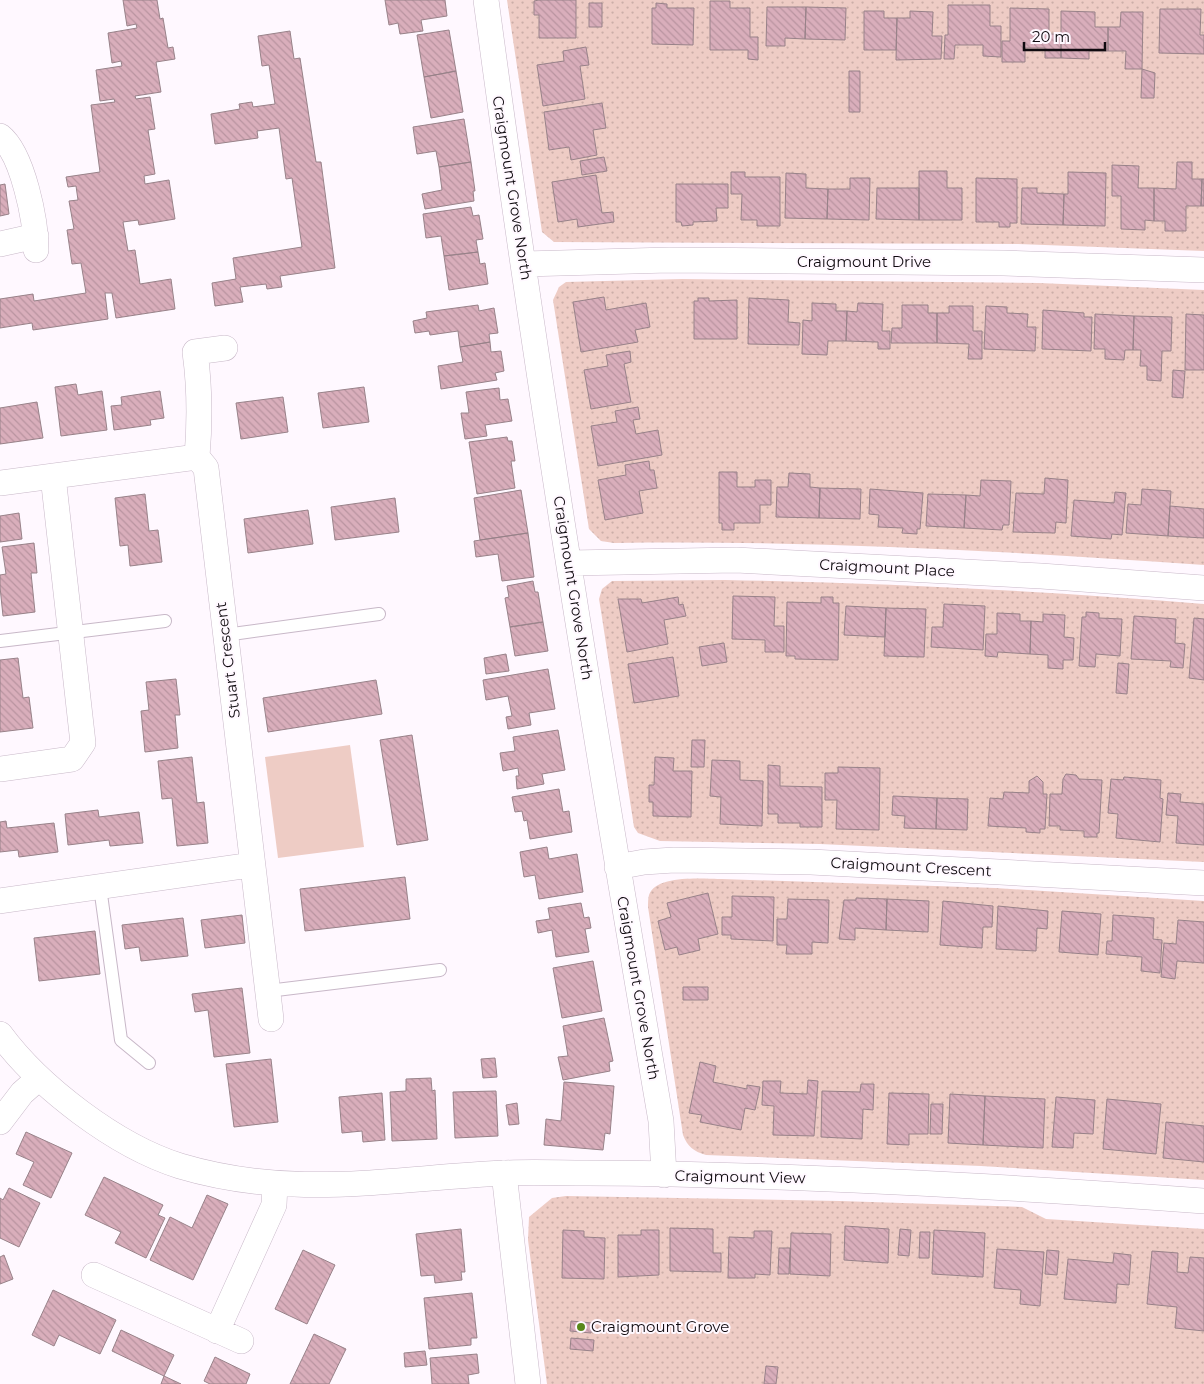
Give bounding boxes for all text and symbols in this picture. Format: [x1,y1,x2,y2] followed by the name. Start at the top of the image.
[1024,20,1105,52] scale bar
[1032,27,1070,46] text: 20 m
[489,94,536,281] street label: Craigmount Grove North
[797,252,931,271] street label: Craigmount Drive
[550,494,597,681] street label: Craigmount Grove North
[819,554,955,581] street label: Craigmount Place
[211,601,244,719] street label: Stuart Crescent
[830,853,992,880] street label: Craigmount Crescent
[613,895,664,1081] street label: Craigmount Grove North
[674,1166,807,1187] street label: Craigmount View
[591,1317,729,1336] place label: Craigmount Grove
[575,1321,587,1333] marker: Craigmount Grove

